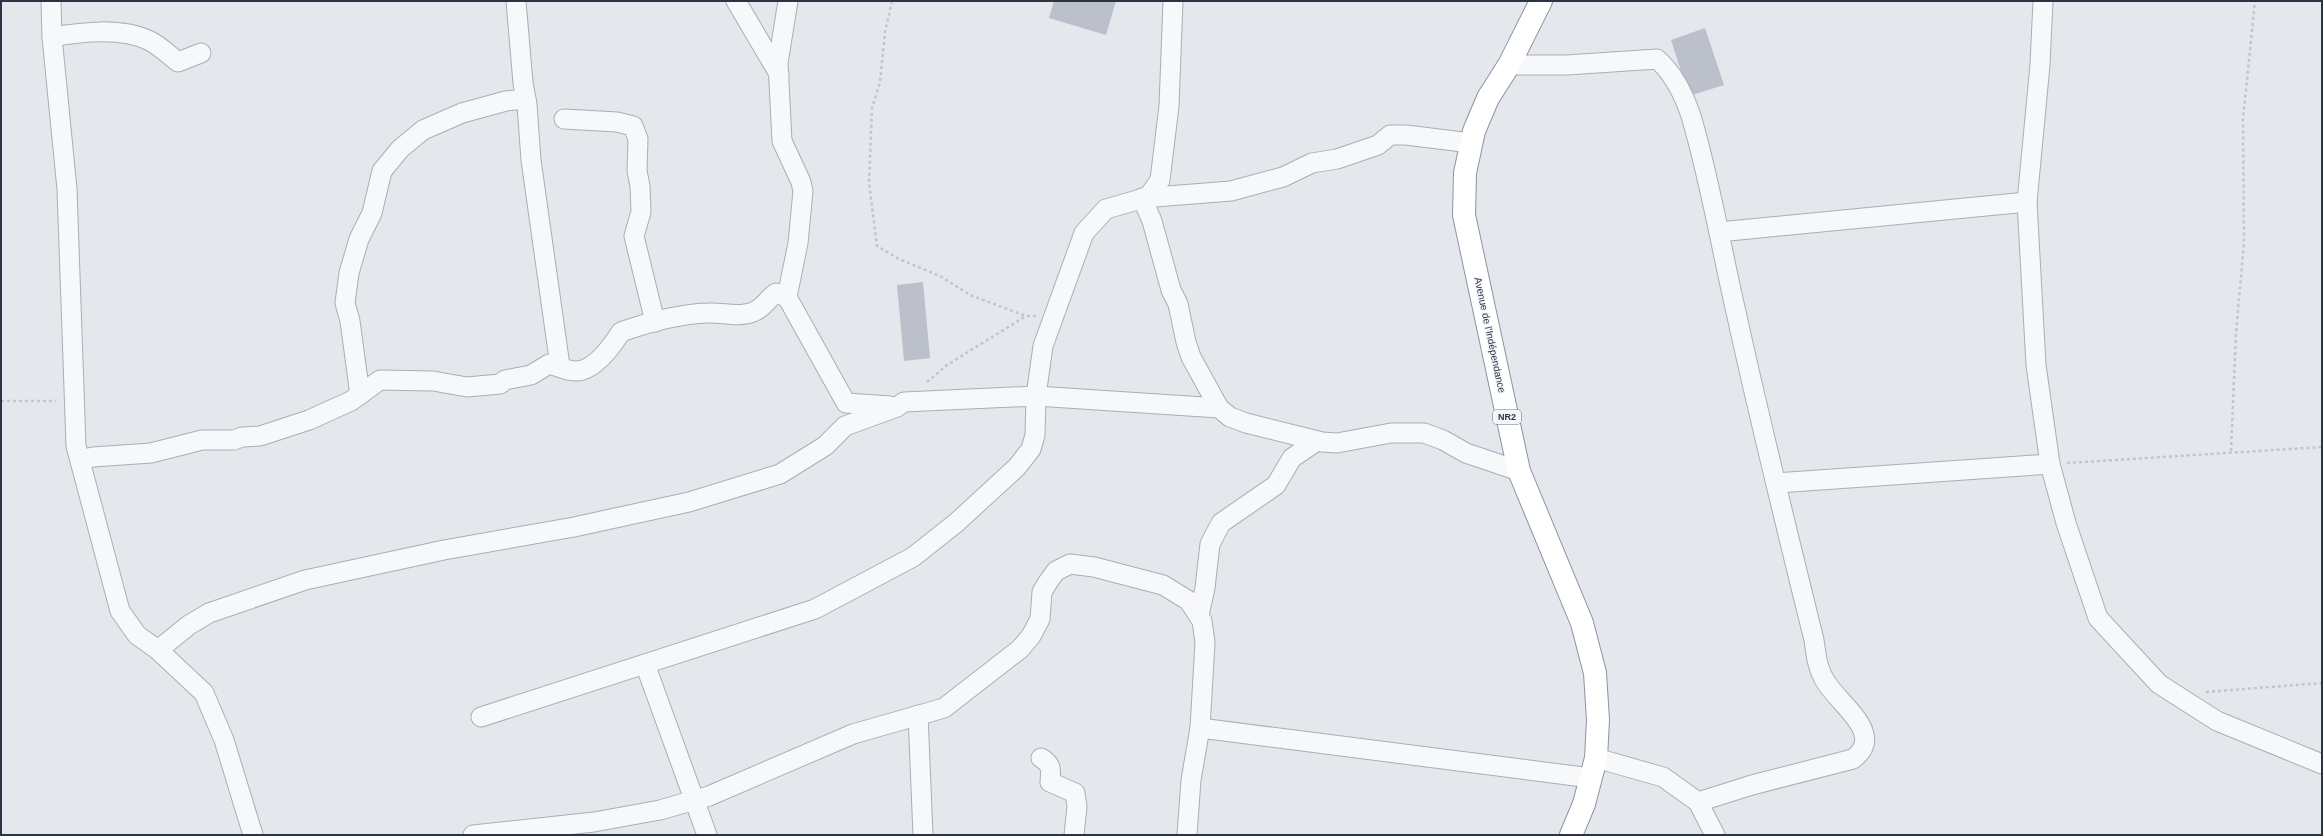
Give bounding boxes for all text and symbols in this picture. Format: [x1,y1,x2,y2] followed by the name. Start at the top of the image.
[1472,276,1508,394] street label: Avenue de l'Indépendance
[1493,410,1521,424] road number: NR2

